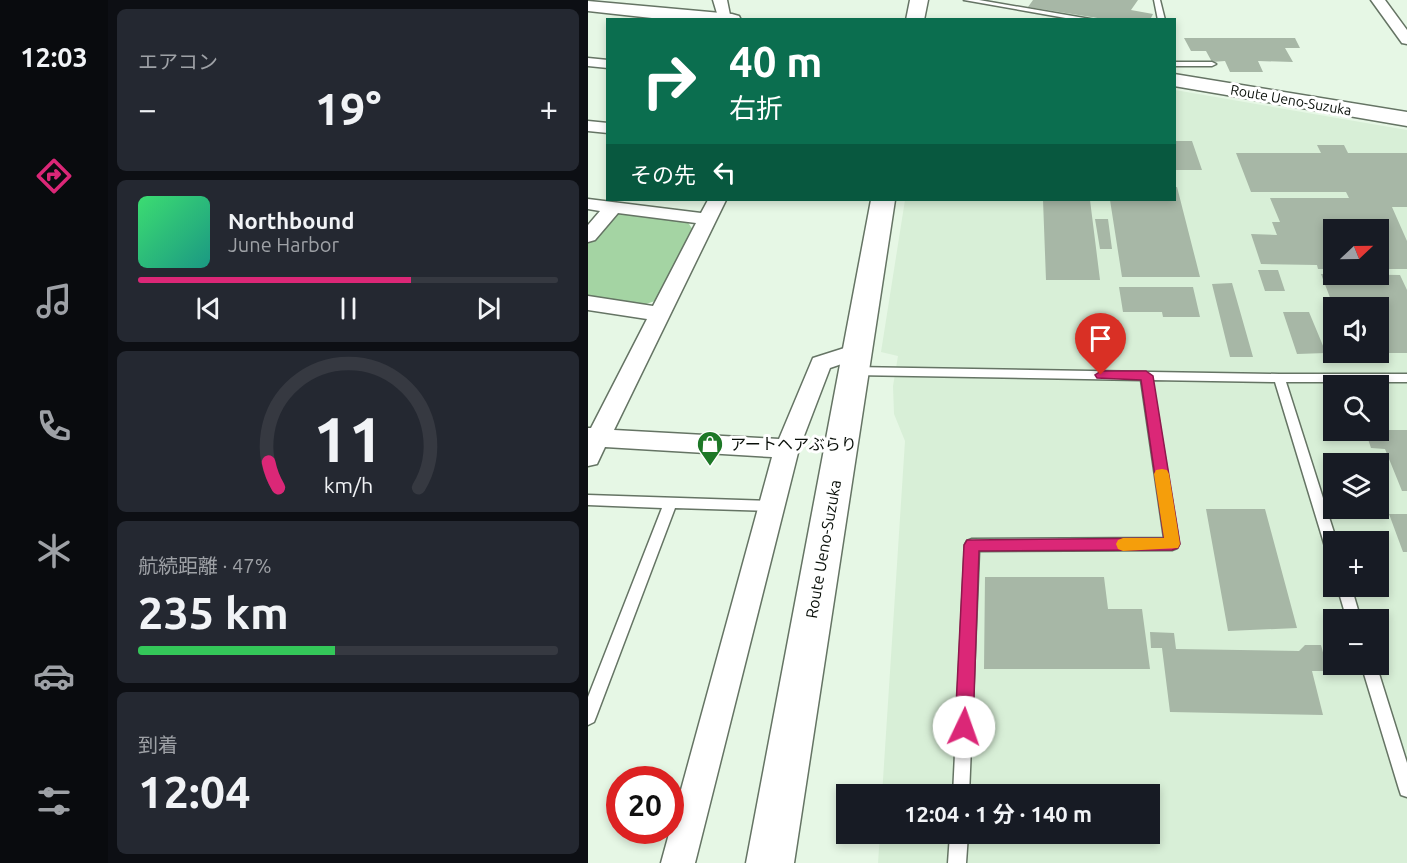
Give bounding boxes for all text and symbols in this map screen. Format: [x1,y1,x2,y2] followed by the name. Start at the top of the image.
[729,38,823,85] text: 40 m
[20,42,88,72] text: 12:03
[630,42,708,120] icon: right
[138,50,218,73] text: エアコン
[1229,81,1353,119] street label: Route Ueno-Suzuka
[315,83,381,134] text: 19°
[138,90,157,127] text: −
[539,90,558,127] text: +
[729,93,783,123] text: 右折
[33,155,75,197] icon: directions
[708,156,741,189] icon: left
[630,162,696,187] text: その先
[228,208,354,233] text: Northbound
[1323,219,1389,285] north arrow
[1323,219,1389,675] map controls
[228,233,339,256] text: June Harbor
[33,280,75,322] icon: music
[192,292,225,325] icon: previous
[332,292,365,325] icon: pause
[472,292,505,325] icon: next
[1323,297,1389,363] button: sound
[1075,313,1126,375] pin
[1084,322,1117,355] icon: arrive
[1323,375,1389,441] button: search
[33,405,75,447] icon: phone
[313,405,383,475] text: 11
[695,429,725,467] shop icon: アートヘアぶらり
[730,435,857,453] place label: アートヘアぶらり
[1323,453,1389,519] button: layers
[323,474,373,498] text: km/h
[802,478,844,620] street label: Route Ueno-Suzuka
[33,530,75,572] icon: climate
[1323,531,1389,597] button: +
[138,554,271,577] text: 航続距離 · 47%
[138,587,289,638] text: 235 km
[1323,609,1389,675] button: −
[33,655,75,697] icon: car
[932,695,996,759] position arrow
[138,733,178,756] text: 到着
[138,766,251,817] text: 12:04
[606,766,684,844] speed limit sign: 20
[33,780,75,822] icon: filters
[904,801,1092,826] text: 12:04 · 1 分 · 140 m

